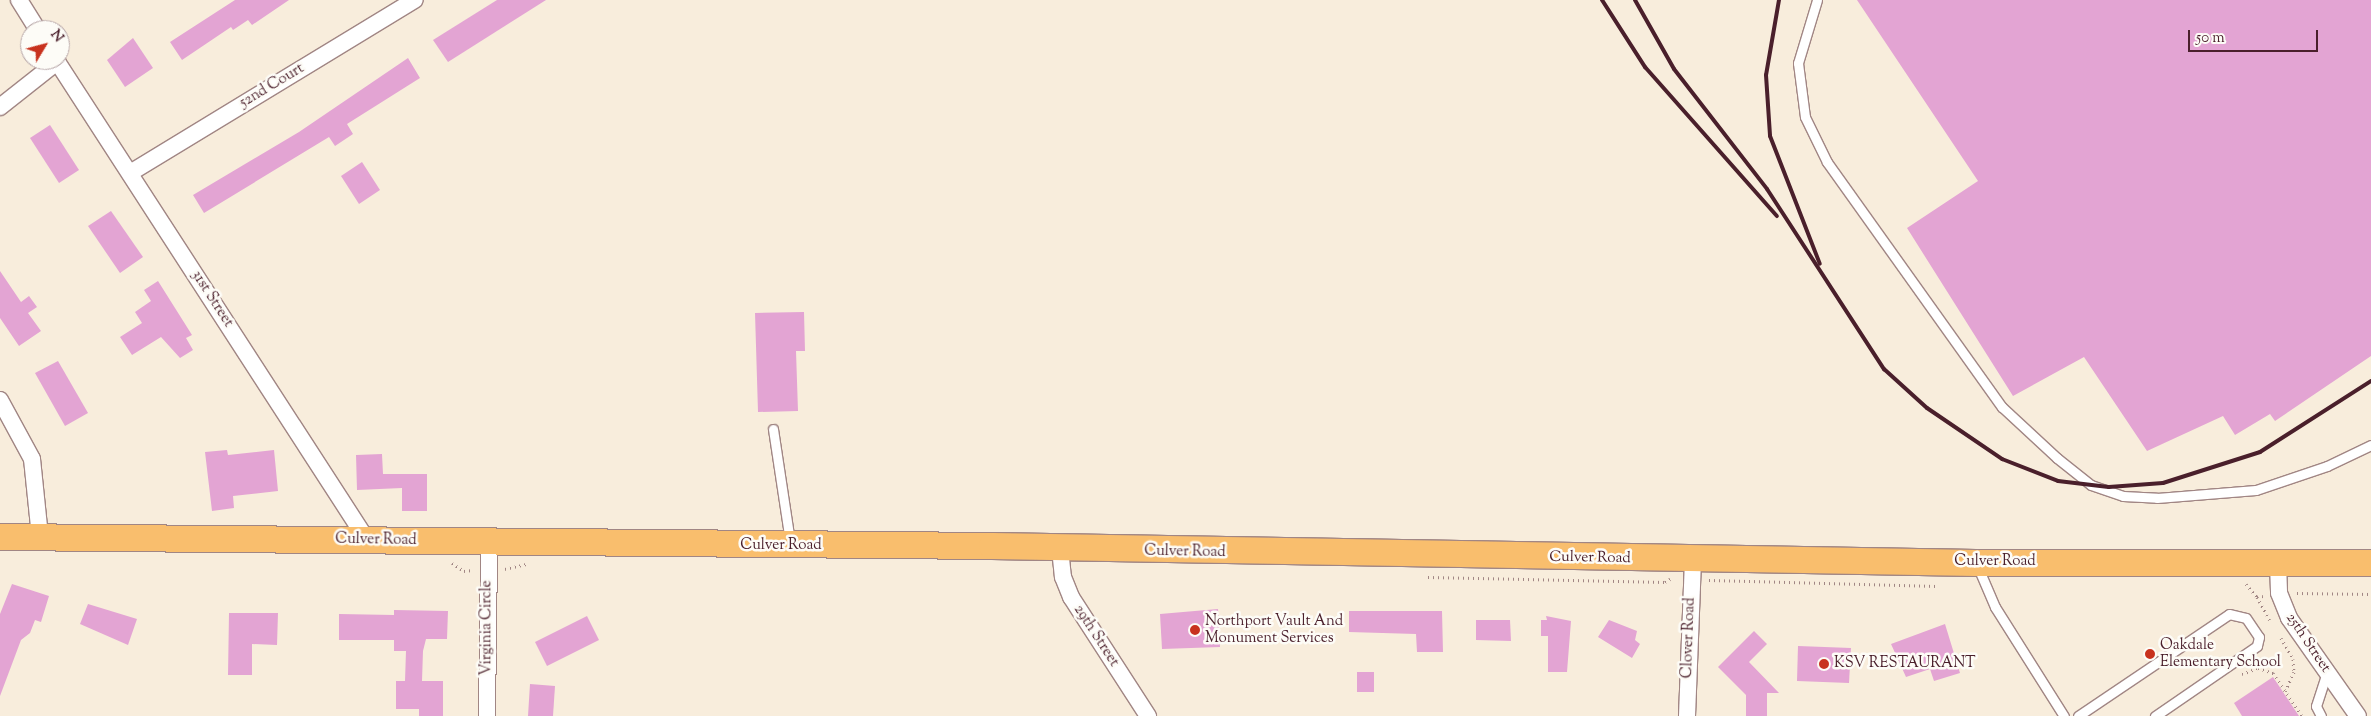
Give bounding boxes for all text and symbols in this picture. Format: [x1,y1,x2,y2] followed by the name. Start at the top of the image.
[20,20,70,70] north arrow
[2191,20,2321,52] scale bar
[45,26,68,47] text: N
[2196,28,2225,49] text: 50 m
[237,60,307,112] street label: 52nd Court
[187,267,237,331] street label: 31st Street
[335,530,417,550] street label: Culver Road
[740,537,822,555] street label: Culver Road
[1144,542,1226,562] street label: Culver Road
[1549,548,1631,568] street label: Culver Road
[1954,553,2036,571] street label: Culver Road
[478,580,496,676] street label: Virginia Circle
[1679,597,1699,679] street label: Clover Road
[1069,602,1123,670] street label: 29th Street
[2282,610,2334,676] street label: 25th Street
[1205,612,1343,647] place label: Northport Vault And Monument Services
[1189,624,1201,636] marker: Northport Vault And Monument Services
[2160,636,2281,671] place label: Oakdale Elementary School
[2144,648,2156,660] marker: Oakdale Elementary School
[1834,655,1976,673] place label: KSV RESTAURANT
[1818,658,1830,670] marker: KSV RESTAURANT

